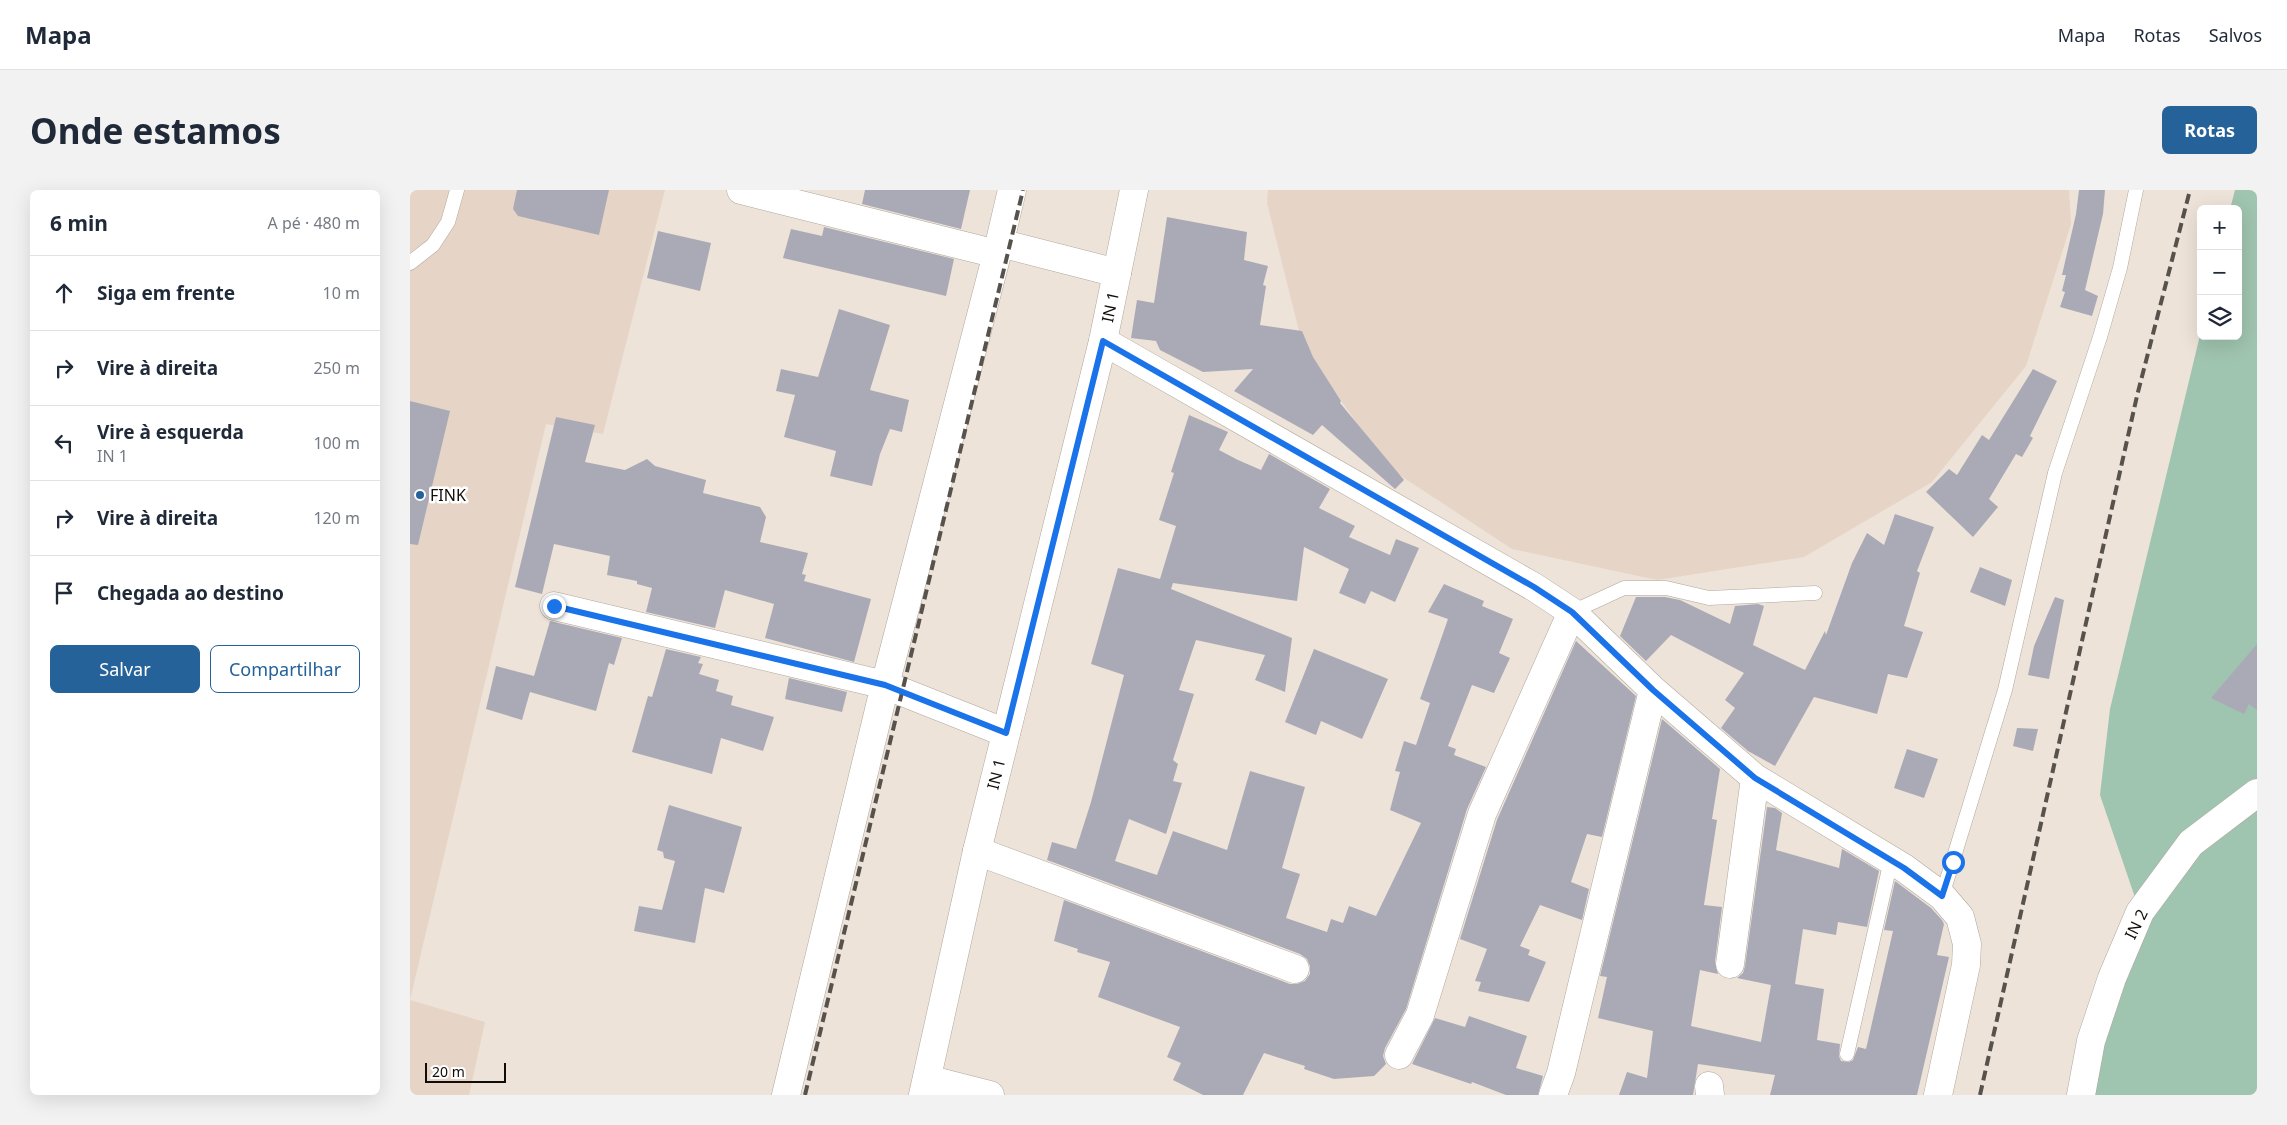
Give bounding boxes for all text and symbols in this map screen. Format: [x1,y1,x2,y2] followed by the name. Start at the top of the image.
[25,18,92,51] text: Mapa
[2058,23,2105,47] text: Mapa
[2133,23,2181,47] text: Rotas
[2209,23,2262,47] text: Salvos
[2162,106,2257,154] button: Rotas
[30,107,281,154] text: Onde estamos
[2197,205,2242,340] map controls
[2197,205,2242,250] button: +
[50,209,108,237] text: 6 min
[268,212,360,234] text: A pé · 480 m
[2197,250,2242,295] button: −
[50,279,78,307] icon: ahead
[97,280,235,306] text: Siga em frente
[323,282,360,304] text: 10 m
[1096,290,1124,324] street label: IN 1
[2197,295,2242,340] button: layers
[50,354,78,382] icon: right
[97,355,218,381] text: Vire à direita
[313,357,360,379] text: 250 m
[97,419,244,445] text: Vire à esquerda
[50,429,78,457] icon: left
[313,432,360,454] text: 100 m
[97,445,128,467] text: IN 1
[430,484,466,506] place label: FINK
[414,489,426,501] marker: FINK
[50,504,78,532] icon: right
[97,505,218,531] text: Vire à direita
[313,507,360,529] text: 120 m
[50,579,78,607] icon: arrive
[97,580,284,606] text: Chegada ao destino
[543,595,566,618] route end
[50,645,200,693] button: Salvar
[210,645,360,693] button: Compartilhar
[982,756,1010,792] street label: IN 1
[1942,851,1965,874] route start
[2119,905,2153,943] street label: IN 2
[425,1060,506,1083] scale bar
[432,1062,465,1081] text: 20 m

